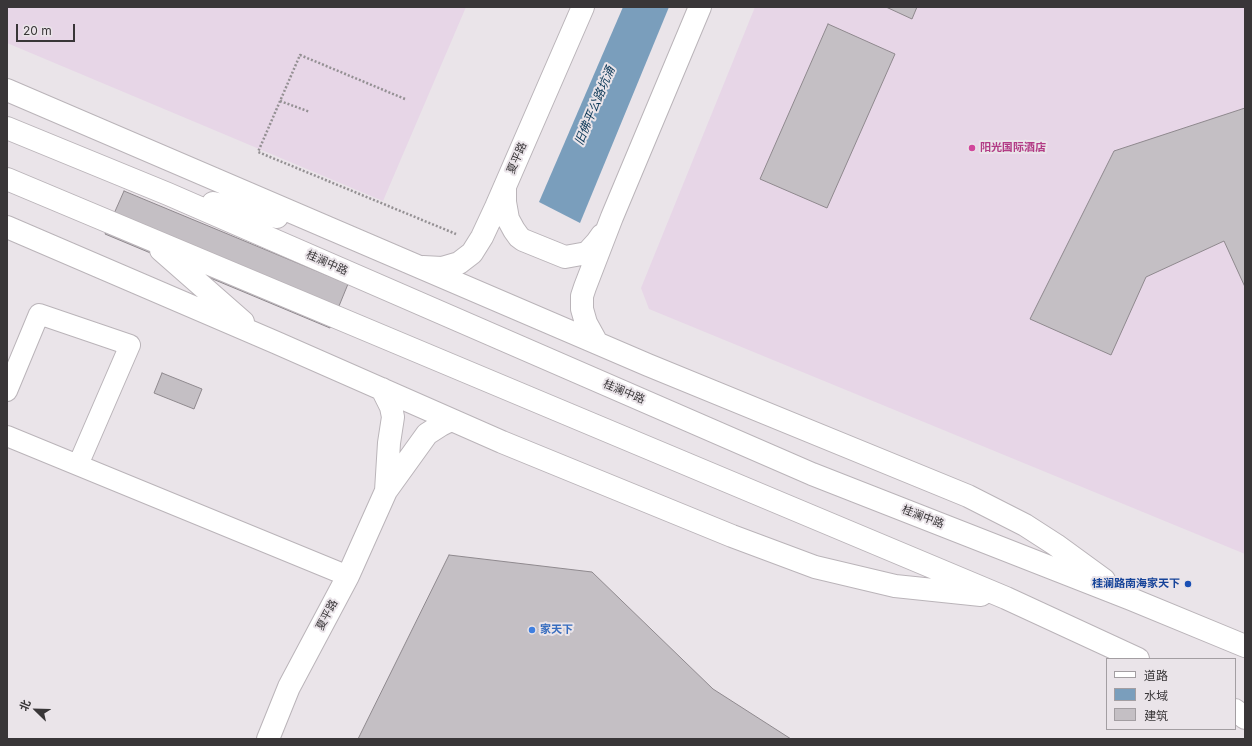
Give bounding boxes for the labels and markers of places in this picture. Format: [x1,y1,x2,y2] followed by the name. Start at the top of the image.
[980,141,1046,155] place label: 阳光国际酒店
[967,143,977,153] marker: 阳光国际酒店
[1092,577,1180,591] place label: 桂澜路南海家天下
[1183,579,1193,589] marker: 桂澜路南海家天下
[540,623,573,637] place label: 家天下
[527,625,537,635] marker: 家天下

